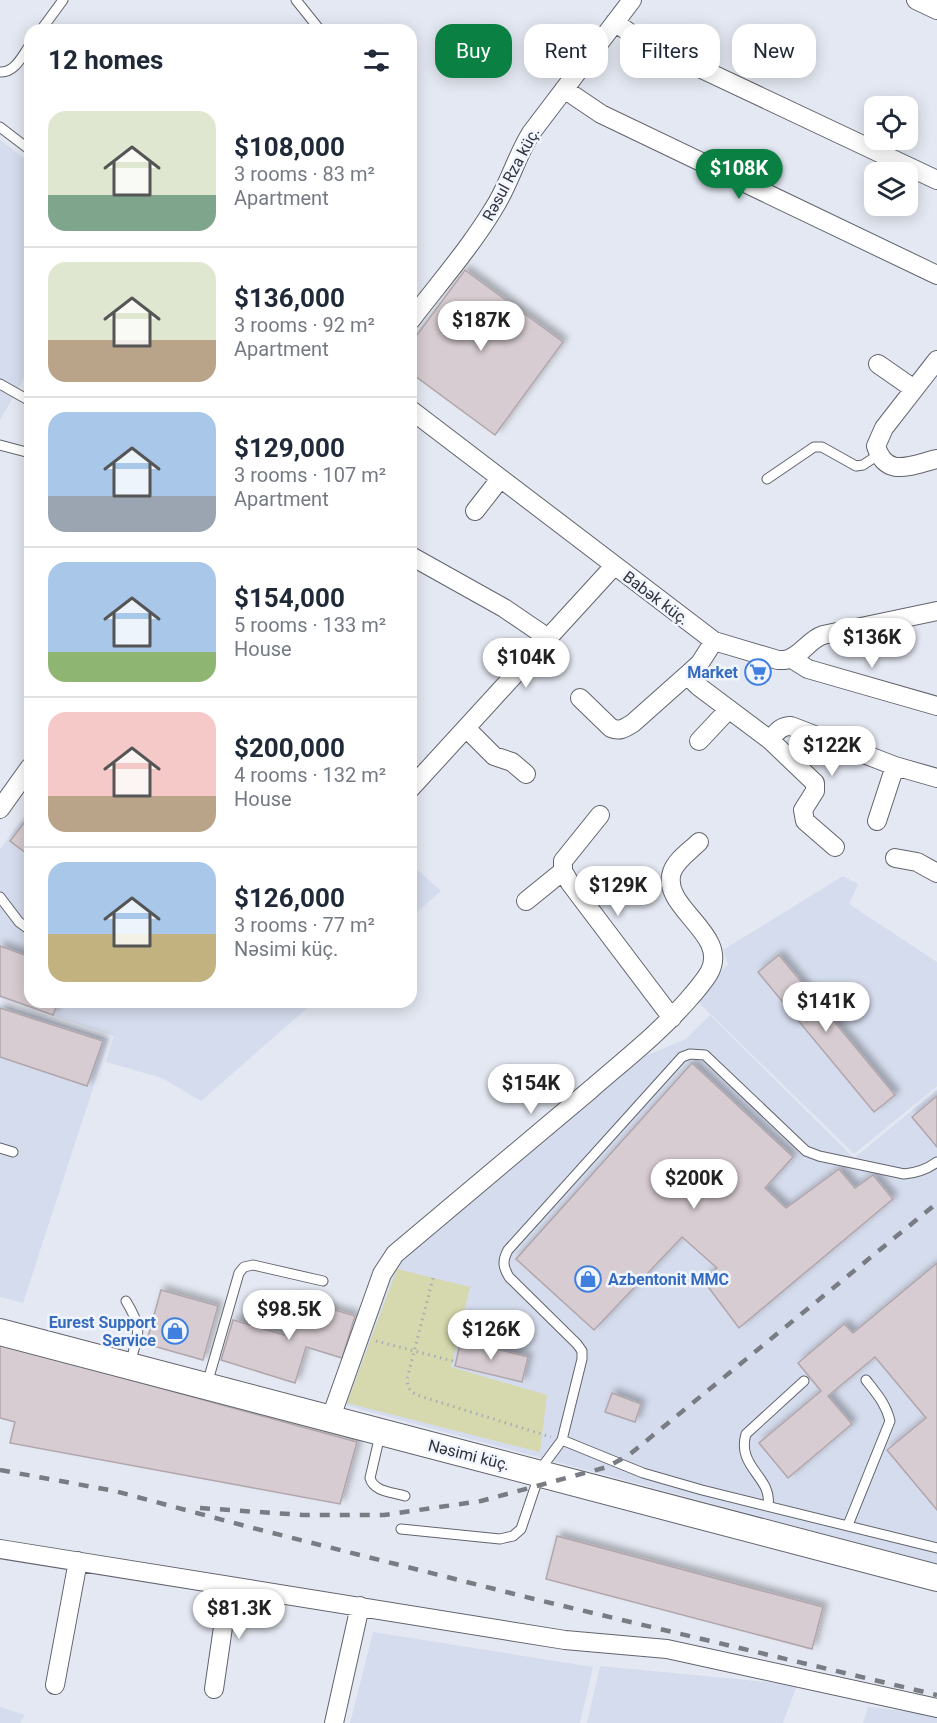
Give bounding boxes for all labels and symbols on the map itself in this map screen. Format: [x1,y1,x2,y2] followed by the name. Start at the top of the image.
[478,124,544,224] street label: Rəsul Rza küç.
[697,149,781,200] pin: $108K
[439,301,523,352] pin: $187K
[619,567,693,629] street label: Babək küç.
[830,618,914,669] pin: $136K
[484,638,568,689] pin: $104K
[743,657,773,687] supermarket icon: Market
[687,663,739,682] place label: Market
[790,726,874,777] pin: $122K
[576,866,660,917] pin: $129K
[784,982,868,1033] pin: $141K
[489,1064,573,1115] pin: $154K
[652,1159,736,1210] pin: $200K
[573,1264,603,1294] shop icon: Azbentonit MMC
[608,1270,729,1289] place label: Azbentonit MMC
[240,1290,338,1341] pin: $98.5K
[449,1310,533,1361] pin: $126K
[49,1313,157,1350] place label: Eurest Support Service
[160,1316,190,1346] shop icon: Eurest Support Service
[426,1436,512,1474] street label: Nəsimi küç.
[190,1589,288,1640] pin: $81.3K

